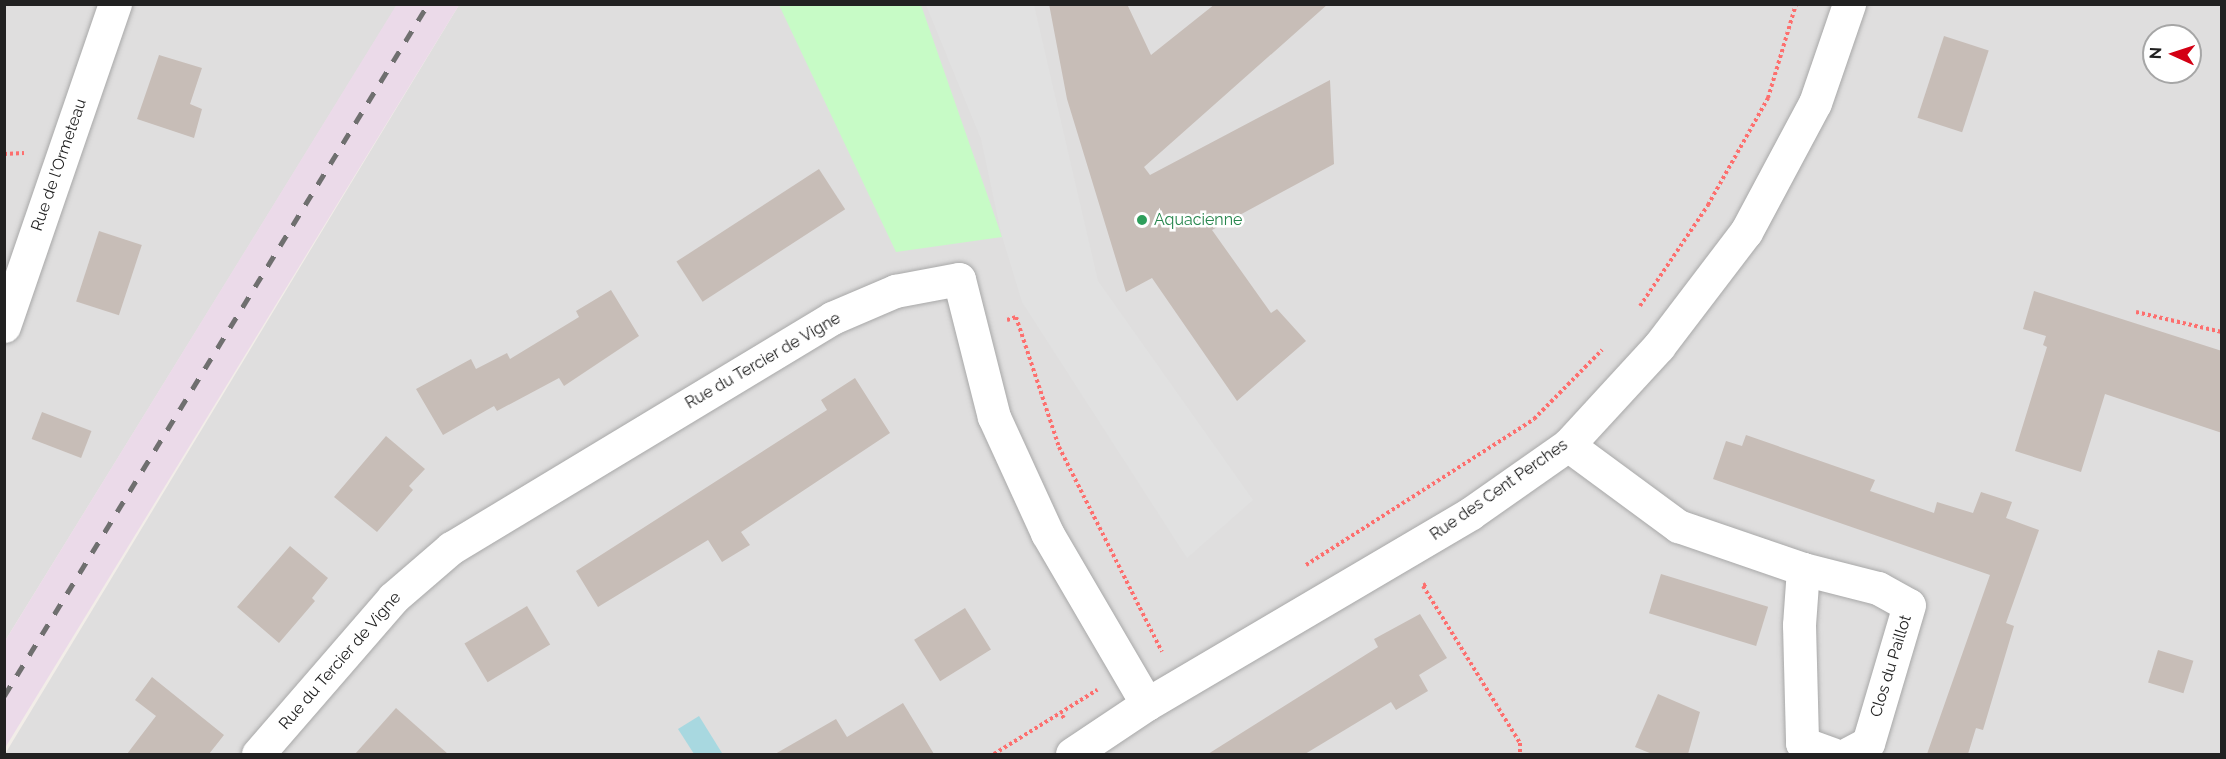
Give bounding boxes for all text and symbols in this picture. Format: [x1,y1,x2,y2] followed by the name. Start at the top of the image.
[2142,24,2202,84] north arrow
[2146,47,2165,60] text: N
[27,96,91,234] street label: Rue de l'Ormeteau
[1154,210,1242,230] place label: Aquacienne
[1135,213,1149,227] marker: Aquacienne
[681,308,845,414] street label: Rue du Tercier de Vigne
[1427,435,1571,545] street label: Rue des Cent Perches
[275,588,405,734] street label: Rue du Tercier de Vigne
[1866,613,1916,719] street label: Clos du Paillot

